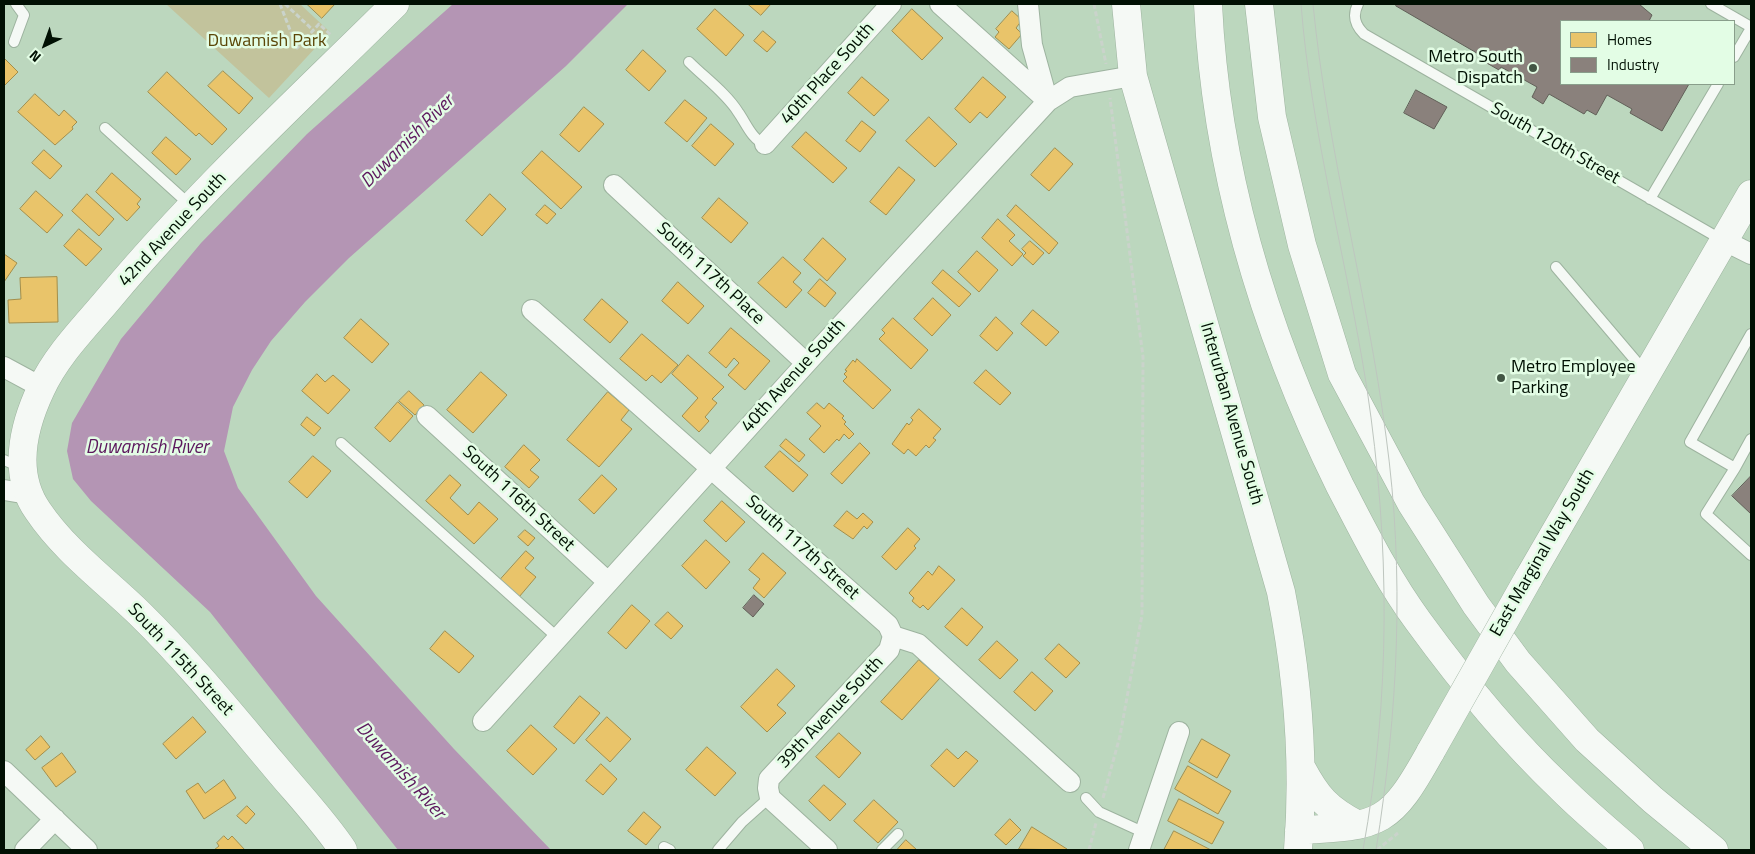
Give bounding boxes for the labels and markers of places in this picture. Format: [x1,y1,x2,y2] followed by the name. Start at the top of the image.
[1428,47,1523,90] place label: Metro South Dispatch
[1527,62,1539,74] marker: Metro South Dispatch
[1511,357,1636,399] place label: Metro Employee Parking
[1495,372,1507,384] marker: Metro Employee Parking

